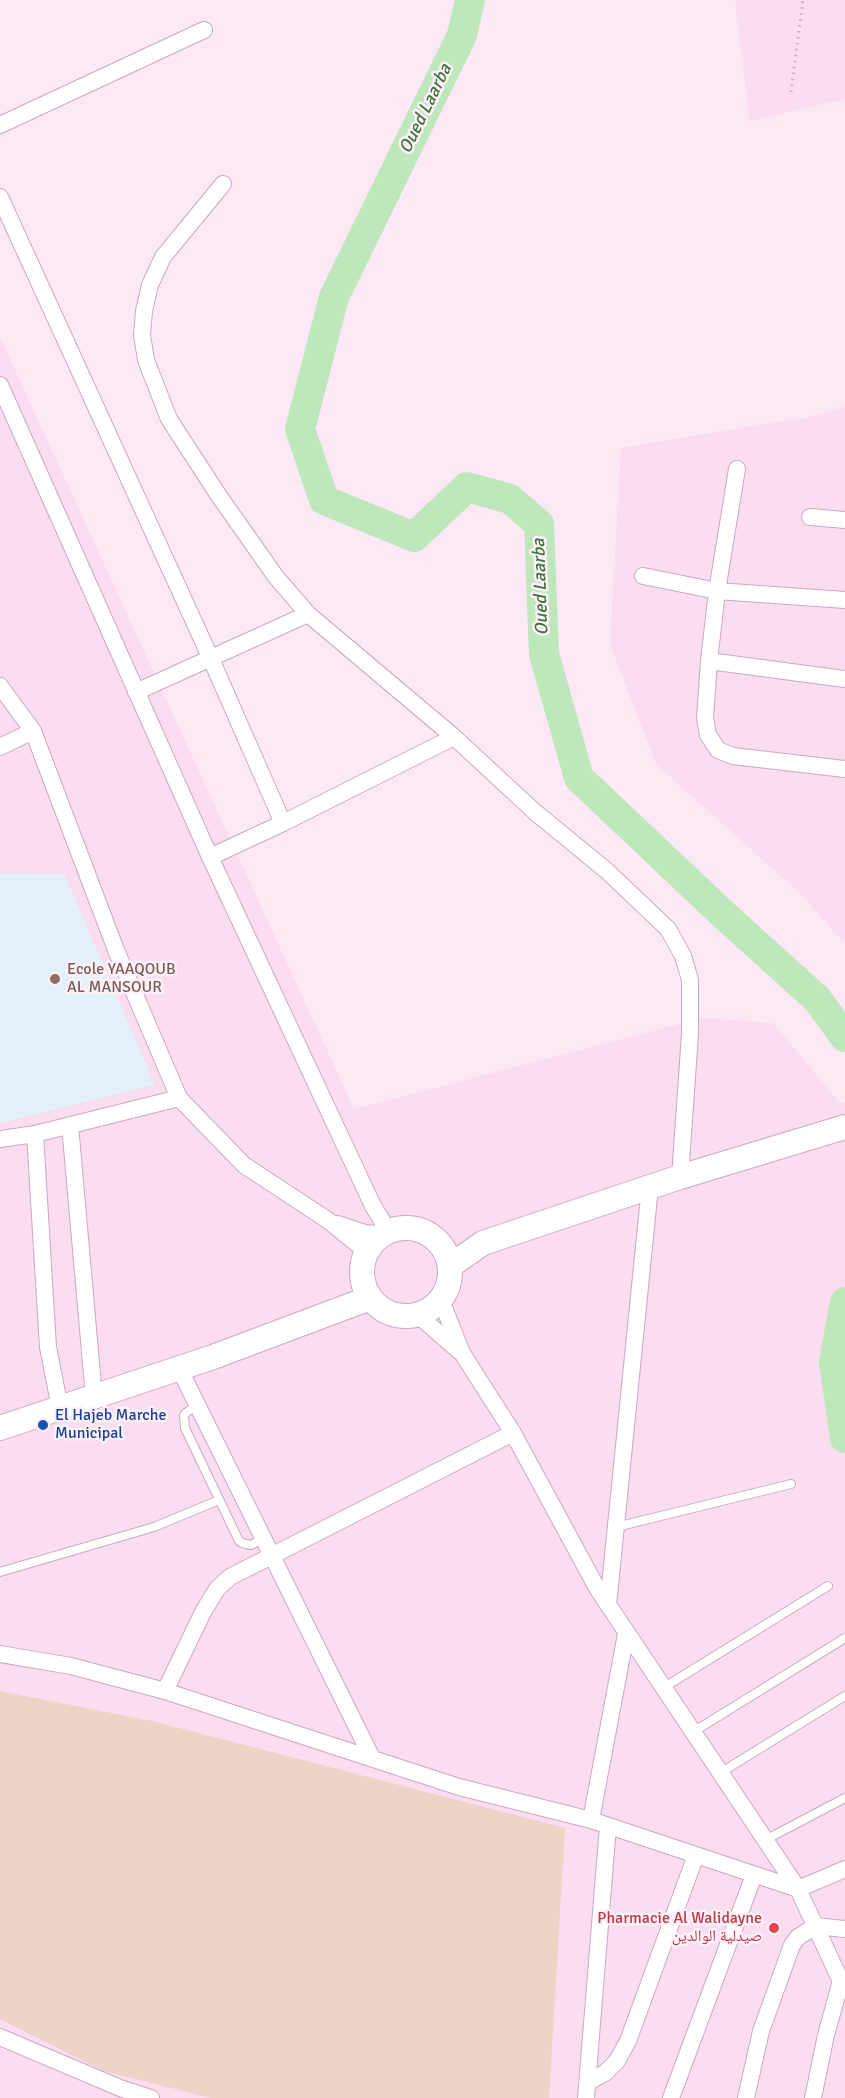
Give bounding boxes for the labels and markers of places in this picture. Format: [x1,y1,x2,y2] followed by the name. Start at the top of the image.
[67,960,176,998] place label: Ecole YAAQOUB AL MANSOUR
[48,972,62,986] marker: Ecole YAAQOUB AL MANSOUR
[55,1406,167,1444] place label: El Hajeb Marche Municipal
[36,1418,50,1432] marker: El Hajeb Marche Municipal
[597,1909,762,1947] place label: Pharmacie Al Walidayne صيدلية الوالدين
[767,1921,781,1935] marker: Pharmacie Al Walidayne صيدلية الوالدين

